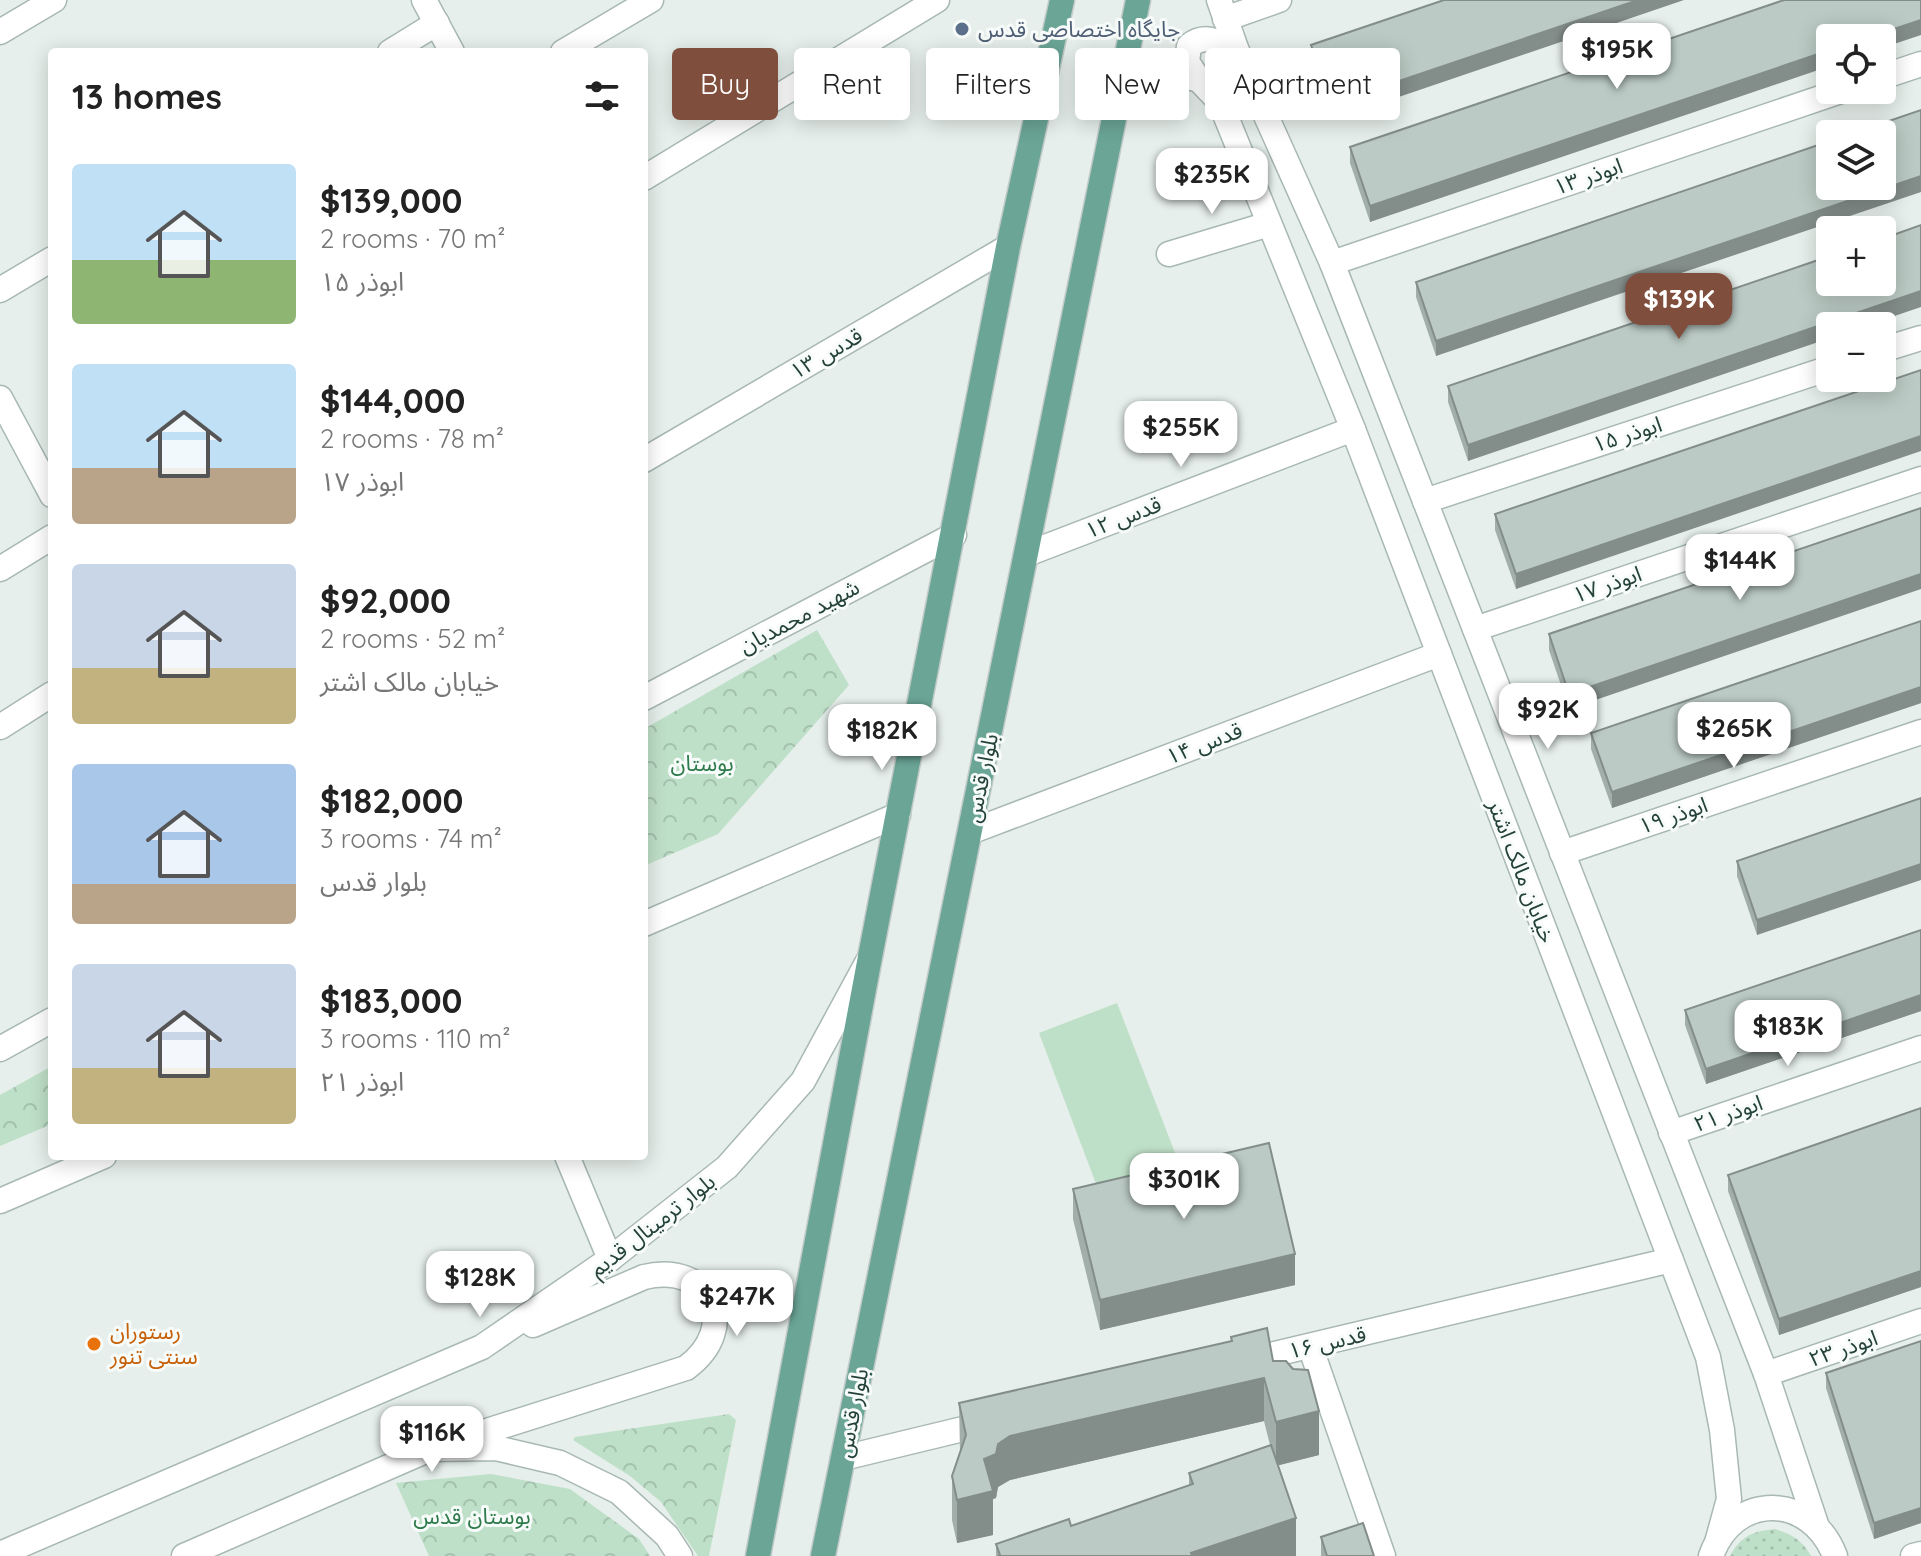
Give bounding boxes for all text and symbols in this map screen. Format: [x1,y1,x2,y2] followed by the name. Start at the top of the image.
[978,15,1180,43] place label: جایگاه اختصاصی قدس
[953,20,971,38] marker: جایگاه اختصاصی قدس
[1561,23,1673,91] pin: $195K
[1816,24,1896,392] map controls
[1816,24,1896,104] button: locate
[1581,32,1653,65] text: $195K
[672,48,778,120] chip: Buy
[794,48,910,120] chip: Rent
[926,48,1059,120] chip: Filters
[1075,48,1189,120] chip: New
[1205,48,1400,120] chip: Apartment
[580,74,624,118] icon: filters
[72,75,222,118] text: 13 homes
[1816,120,1896,200] button: layers
[1156,148,1268,216] pin: $235K
[1550,151,1626,201] street label: ابوذر ۱۳
[1174,157,1250,190] text: $235K
[320,179,462,222] text: $139,000
[136,196,232,292] icon: home
[1816,216,1896,296] button: +
[320,222,505,255] text: 2 rooms · 70 m²
[320,265,404,298] text: ابوذر ۱۵
[1623,273,1735,341] pin: $139K
[1643,282,1715,315] text: $139K
[1816,312,1896,392] button: −
[785,321,867,385] street label: قدس ۱۳
[320,379,466,422] text: $144,000
[136,396,232,492] icon: home
[1125,401,1237,469] pin: $255K
[1142,410,1220,443] text: $255K
[1589,410,1665,458] street label: ابوذر ۱۵
[320,422,504,455] text: 2 rooms · 78 m²
[320,465,404,498] text: ابوذر ۱۷
[1081,490,1165,544] street label: قدس ۱۲
[1684,534,1796,602] pin: $144K
[1703,543,1777,576] text: $144K
[1569,559,1645,609] street label: ابوذر ۱۷
[734,573,864,659] street label: شهید محمدیان
[320,579,451,622] text: $92,000
[136,596,232,692] icon: home
[320,622,505,655] text: 2 rooms · 52 m²
[320,665,499,698] text: خیابان مالک اشتر
[1501,683,1595,751] pin: $92K
[1517,692,1579,725] text: $92K
[1678,702,1790,770] pin: $265K
[826,704,938,772] pin: $182K
[1696,711,1772,744] text: $265K
[846,713,918,746] text: $182K
[1162,716,1246,770] street label: قدس ۱۴
[958,731,1004,825] street label: بلوار قدس
[670,749,734,777] park label: بوستان
[320,779,463,822] text: $182,000
[1635,790,1711,840] street label: ابوذر ۱۹
[1481,794,1562,947] street label: خیابان مالک اشتر
[136,796,232,892] icon: home
[320,822,502,855] text: 3 rooms · 74 m²
[320,865,427,898] text: بلوار قدس
[320,979,462,1022] text: $183,000
[136,996,232,1092] icon: home
[1732,1000,1844,1068] pin: $183K
[1753,1009,1823,1042] text: $183K
[320,1022,511,1055] text: 3 rooms · 110 m²
[320,1065,404,1098] text: ابوذر ۲۱
[1690,1088,1766,1138] street label: ابوذر ۲۱
[1128,1153,1240,1221] pin: $301K
[1148,1162,1220,1195] text: $301K
[583,1167,722,1285] street label: بلوار ترمینال قدیم
[424,1251,536,1319] pin: $128K
[444,1260,516,1293] text: $128K
[681,1270,793,1338] pin: $247K
[699,1279,775,1312] text: $247K
[109,1317,198,1370] place label: رستوران سنتی تنور
[1285,1319,1369,1365] street label: قدس ۱۶
[1805,1323,1881,1373] street label: ابوذر ۲۳
[85,1335,103,1353] marker: رستوران سنتی تنور
[830,1366,874,1460] street label: بلوار قدس
[376,1406,488,1474] pin: $116K
[398,1415,466,1448] text: $116K
[413,1502,531,1530] park label: بوستان قدس

